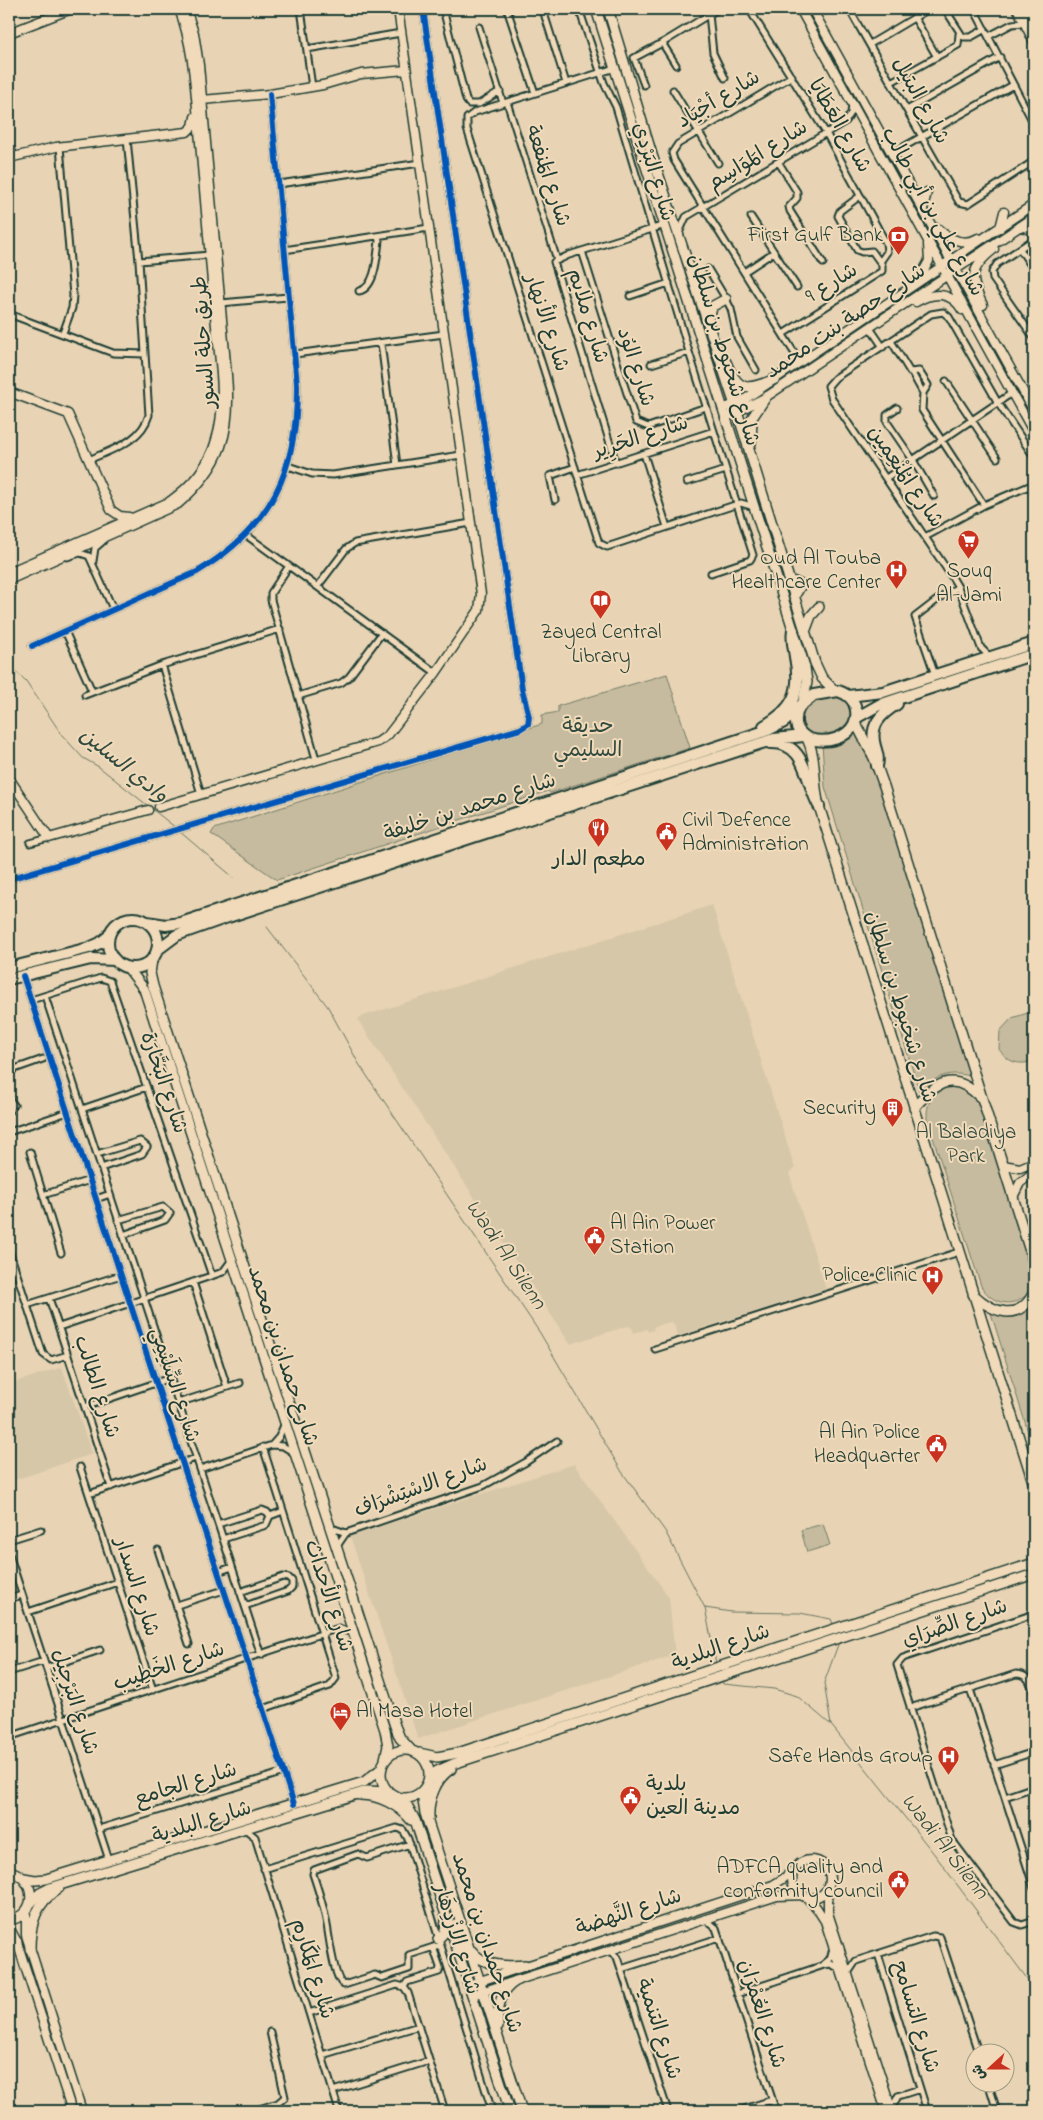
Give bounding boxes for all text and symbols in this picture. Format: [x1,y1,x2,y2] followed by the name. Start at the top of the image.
[884,52,956,150] street label: شارع البتيل
[672,63,766,137] street label: شارع أجْيَاد
[800,73,878,179] street label: شارع العَطَايَا
[702,113,814,199] street label: شارع المَوَاسِم
[624,119,682,225] street label: شارع البَرْدِي
[516,121,578,231] street label: شارع المَنفعة
[871,122,991,303] street label: شارع علي بن أبي طالب
[746,221,884,251] place label: First Gulf Bank
[887,224,911,255] bank icon: First Gulf Bank
[679,250,767,450] street label: شارع شخبوط بن سلطان
[800,256,864,312] street label: شارع 9
[760,257,932,387] street label: شارع حصة بنت محمد
[558,265,616,367] street label: شارع ملايم
[515,268,577,376] street label: شارع الأنهار
[185,275,225,411] street label: طريق حلة السور
[608,323,662,411] street label: شارع الوُد
[588,409,692,468] street label: شارع الحَرِير
[860,420,950,534] street label: شارع المُنْعِمِين
[957,528,981,559] supermarket icon: Souq Al-Jami
[731,544,881,598] place label: Oud Al Touba Healthcare Center
[936,557,1002,611] place label: Souq Al-Jami
[885,559,909,590] hospital icon: Oud Al Touba Healthcare Center
[589,589,613,620] library icon: Zayed Central Library
[540,618,662,674] place label: Zayed Central Library
[554,712,622,768] park label: حديقة السليمي
[72,720,174,812] water label: وادي السلين
[380,766,560,850] street label: شارع محمد بن خليفة
[682,806,809,860] place label: Civil Defence Administration
[587,816,611,847] restaurant icon: مطعم الدار
[654,821,678,852] public building icon: Civil Defence Administration
[550,845,646,875] place label: مطعم الدار
[856,907,944,1107] street label: شارع شخبوط بن سلطان
[132,1028,194,1138] street label: شارع البَحَّارَة
[803,1094,876,1126] place label: Security
[880,1097,904,1128] building icon: Security
[916,1118,1016,1172] park label: Al Baladiya Park
[456,1193,554,1317] water label: Wadi Al Silenn
[610,1209,716,1263] place label: Al Ain Power Station
[582,1224,606,1255] public building icon: Al Ain Power Station
[822,1261,918,1291] place label: Police Clinic
[239,1262,325,1450] street label: شارع حمدان بن محمد
[921,1264,945,1295] hospital icon: Police Clinic
[139,1323,208,1447] street label: شارع السِّلَيْمِي
[65,1332,127,1442] street label: شارع الطالب
[814,1418,921,1472] place label: Al Ain Police Headquarter
[924,1433,948,1464] public building icon: Al Ain Police Headquarter
[350,1450,492,1526] street label: شارع الاسْتِشْرَاف
[105,1532,166,1640] street label: شارع السدار
[296,1536,361,1656] street label: شارع الأحداث
[898,1592,1012,1656] street label: شارع الصِّرَاي
[668,1617,774,1679] street label: شارع البلدية
[109,1634,229,1699] street label: شارع الخَطِيب
[43,1645,105,1759] street label: شارع البَرْجِيل
[356,1697,472,1727] place label: Al Masa Hotel
[328,1700,352,1731] hotel icon: Al Masa Hotel
[768,1742,933,1772] place label: Safe Hands Group
[937,1745,961,1776] hospital icon: Safe Hands Group
[131,1755,241,1815] street label: شارع الجامع
[646,1770,740,1824] place label: بلدية مدينة العين
[618,1785,642,1816] public building icon: بلدية مدينة العين
[892,1787,996,1908] water label: Wadi Al Silenn
[149,1794,255,1852] street label: شارع البلدية
[443,1849,529,2037] street label: شارع حمدان بن محمد
[717,1853,883,1909] place label: ADFCA quality and conformity council
[887,1868,911,1899] public building icon: ADFCA quality and conformity council
[425,1879,487,1998] street label: شارع الازْدِهَار
[572,1880,686,1944] street label: شارع النَّهضة
[282,1915,342,2023] street label: شارع المَكَارِم
[729,1956,793,2072] street label: شارع العُمْرَان
[884,1957,946,2077] street label: شارع التسامح
[628,1974,688,2084] street label: شارع التنمية
[966,2042,1016,2092] north arrow
[967,2061,992,2083] text: ش

